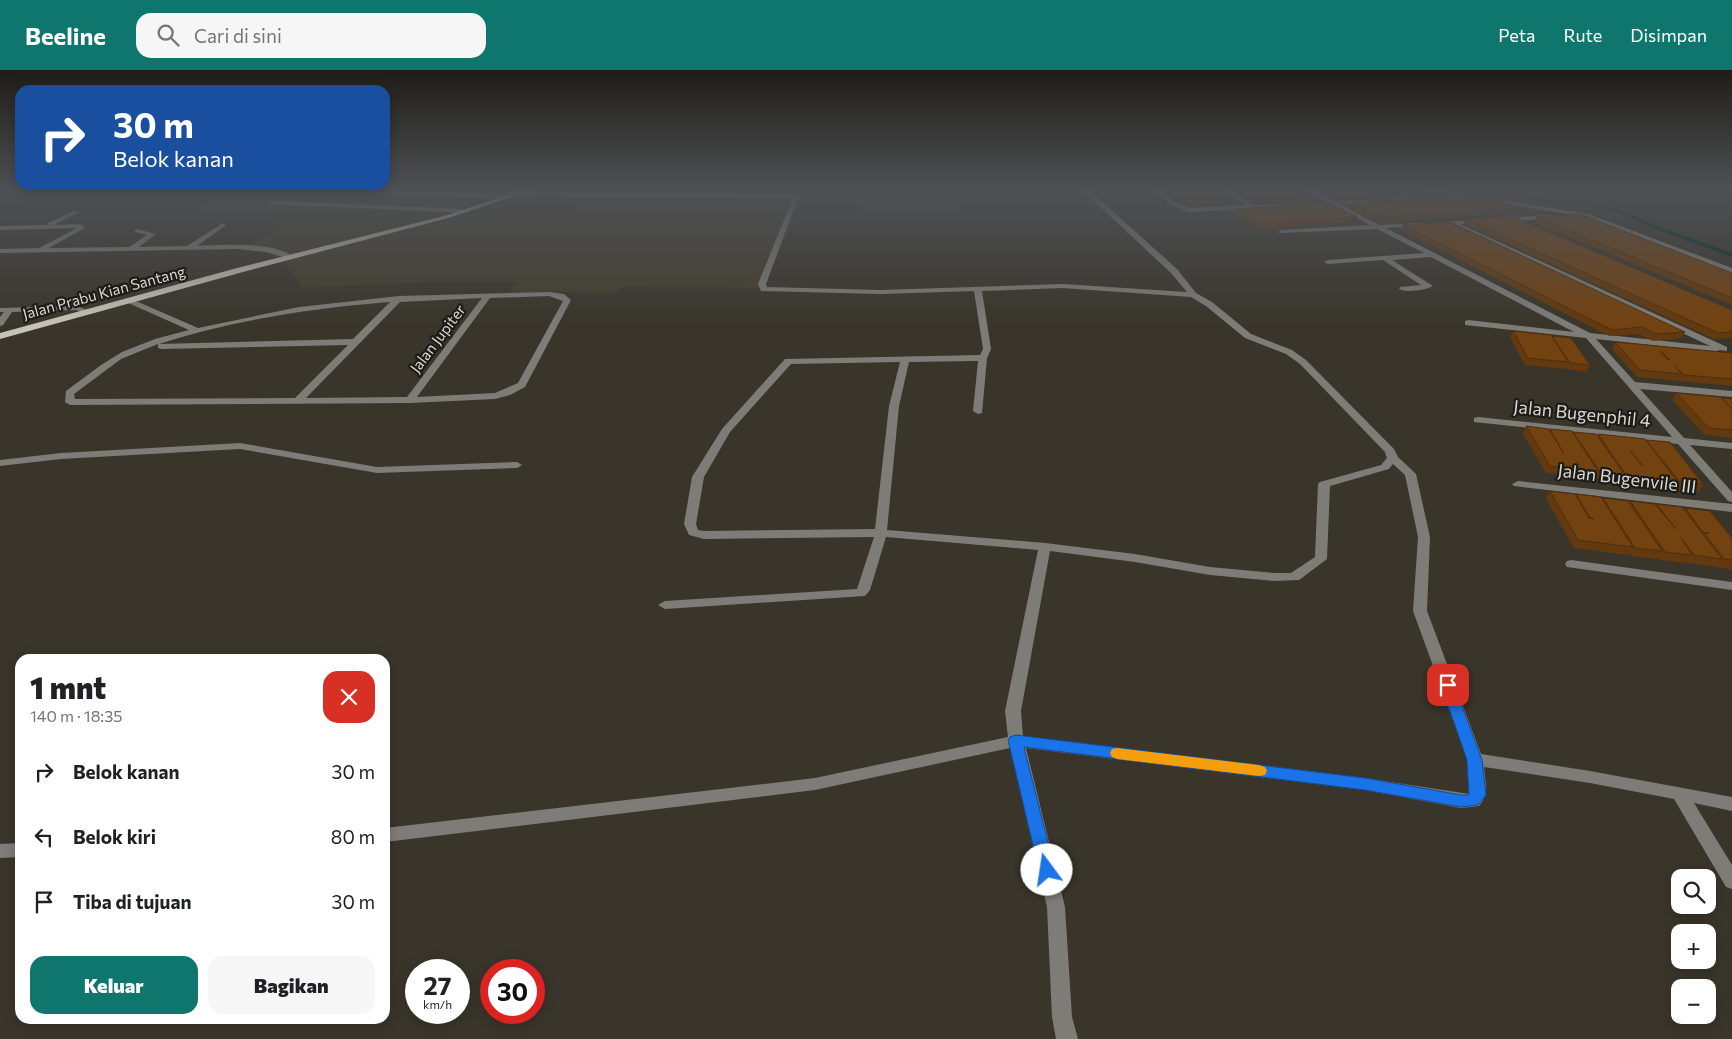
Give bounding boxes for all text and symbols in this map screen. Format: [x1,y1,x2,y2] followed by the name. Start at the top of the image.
[136,13,486,58] search box
[25,21,106,50] text: Beeline
[154,21,182,49] icon: search
[194,24,282,47] text: Cari di sini
[1498,24,1535,46] text: Peta
[1563,24,1602,46] text: Rute
[1630,24,1707,46] text: Disimpan
[113,102,194,145] text: 30 m
[30,105,95,170] icon: right
[113,145,234,172] text: Belok kanan
[20,262,187,322] street label: Jalan Prabu Kian Santang
[406,301,469,376] street label: Jalan Jupiter
[1512,395,1652,431] street label: Jalan Bugenphil 4
[1556,459,1698,497] street label: Jalan Bugenvile III
[1427,664,1469,706] pin
[30,668,106,705] text: 1 mnt
[323,671,375,723] button: close
[1434,671,1462,699] icon: arrive
[30,706,122,725] text: 140 m · 18:35
[30,758,58,786] icon: right
[73,760,180,783] text: Belok kanan
[332,760,375,783] text: 30 m
[30,823,58,851] icon: left
[73,825,156,848] text: Belok kiri
[331,825,375,848] text: 80 m
[1020,843,1072,895] position arrow
[1671,869,1716,1024] map controls
[1671,869,1716,914] button: search
[30,888,58,916] icon: arrive
[73,890,191,913] text: Tiba di tujuan
[332,890,375,913] text: 30 m
[1671,924,1716,969] button: +
[30,956,198,1014] button: Keluar
[208,956,375,1014] button: Bagikan
[480,959,545,1024] speed limit sign: 30
[424,970,451,1000] text: 27
[1671,979,1716,1024] button: −
[423,997,452,1011] text: km/h

